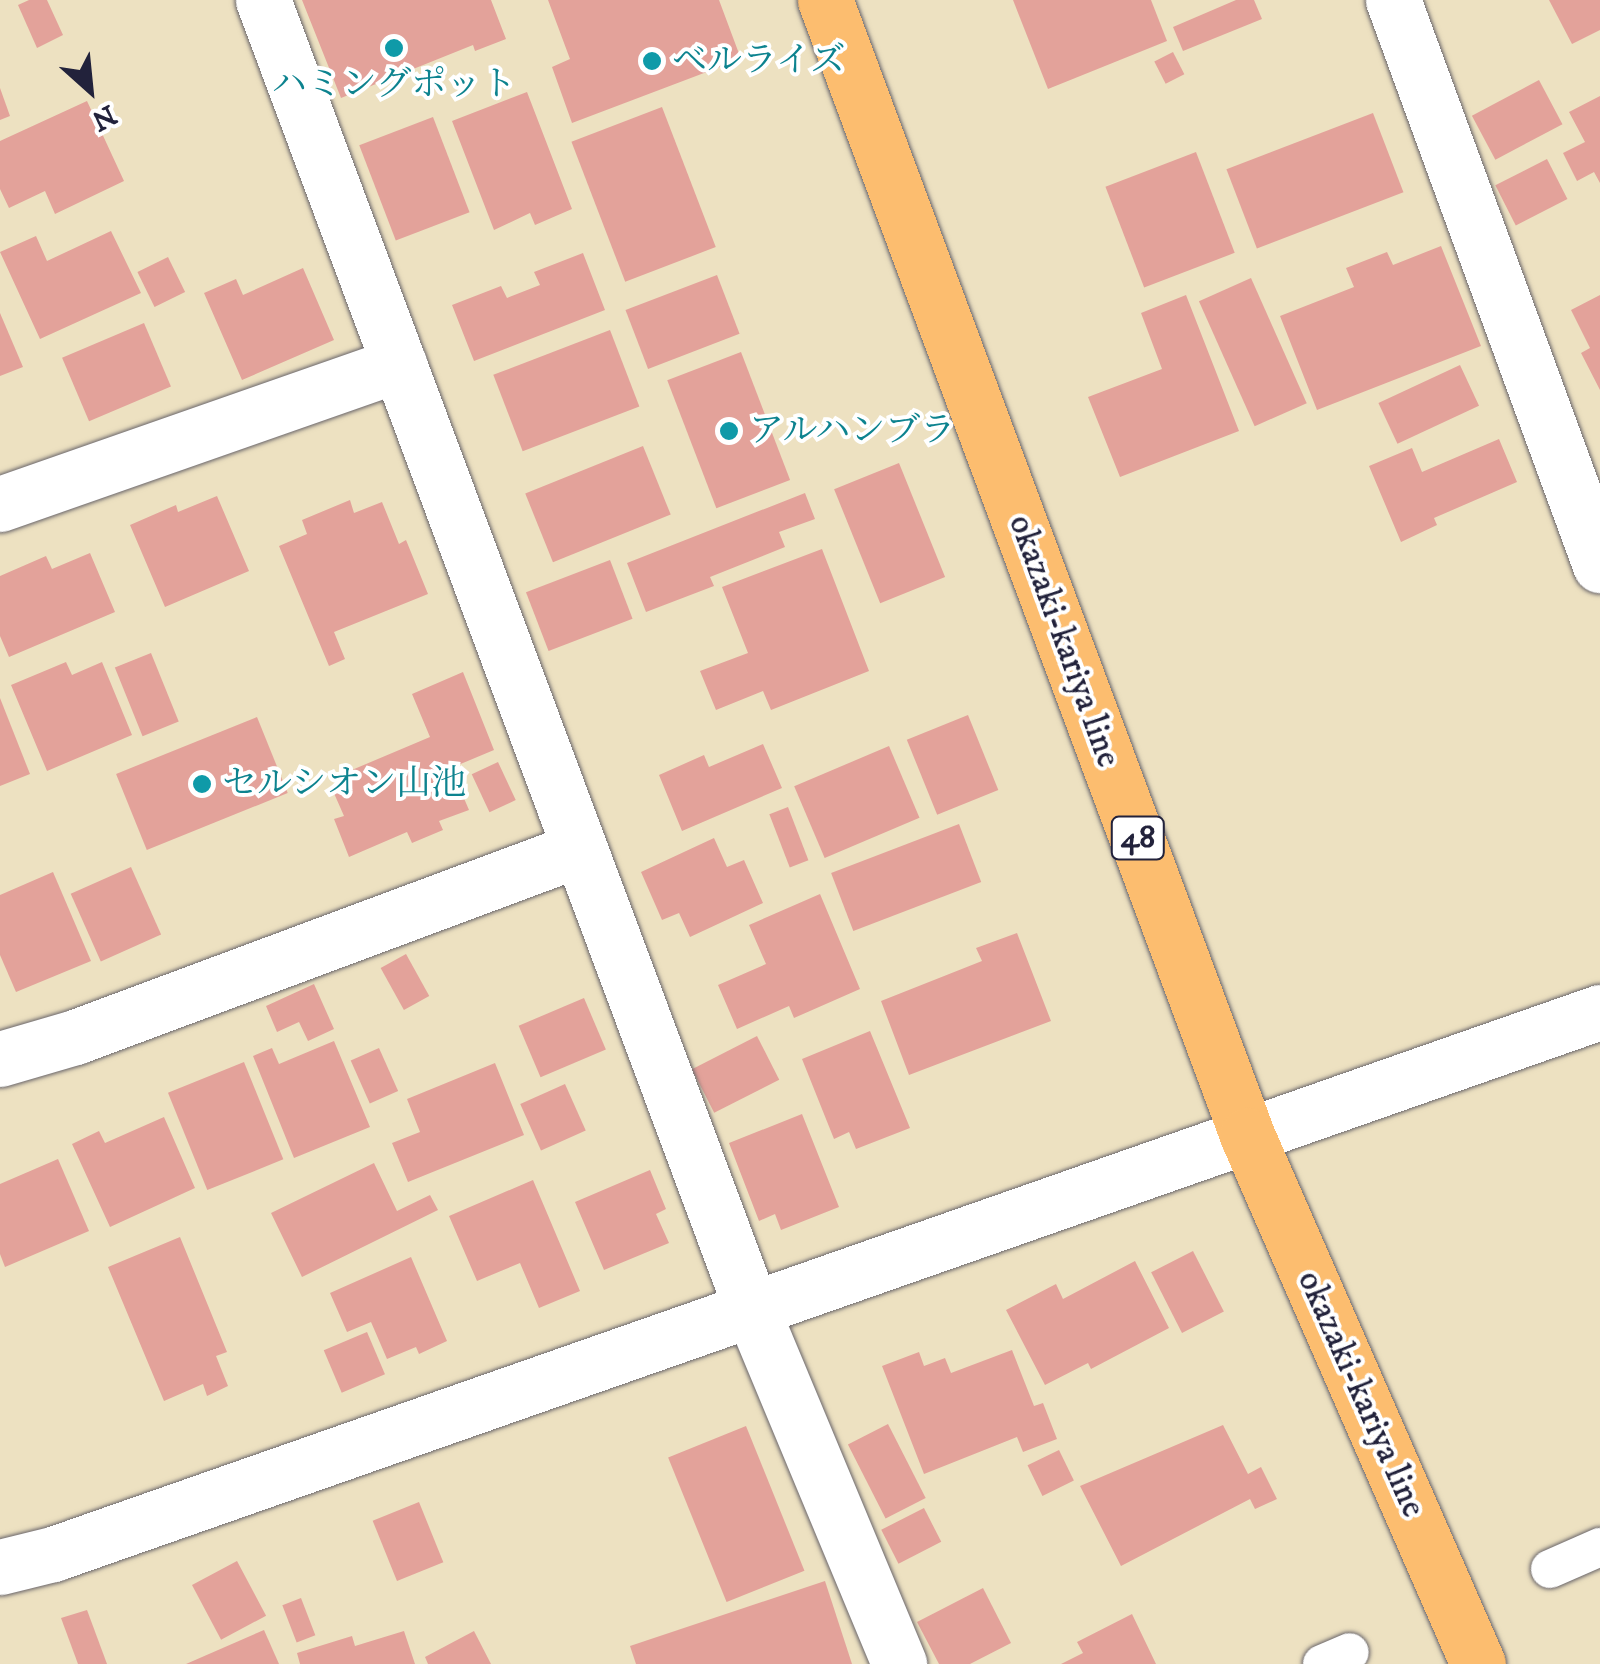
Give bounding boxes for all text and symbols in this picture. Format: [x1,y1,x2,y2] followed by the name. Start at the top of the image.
[383,37,405,59] marker: ハミングポット
[40,40,140,140] north arrow
[672,40,847,82] place label: ベルライズ
[641,50,663,72] marker: ベルライズ
[272,64,516,106] place label: ハミングポット
[86,96,122,138] text: N
[749,410,959,452] place label: アルハンブラ
[718,420,740,442] marker: アルハンブラ
[999,509,1129,773] street label: okazaki-kariya line
[222,763,467,805] place label: セルシオン山池
[191,773,213,795] marker: セルシオン山池
[1110,811,1166,865] road number: 48
[1288,1264,1434,1524] street label: okazaki-kariya line

